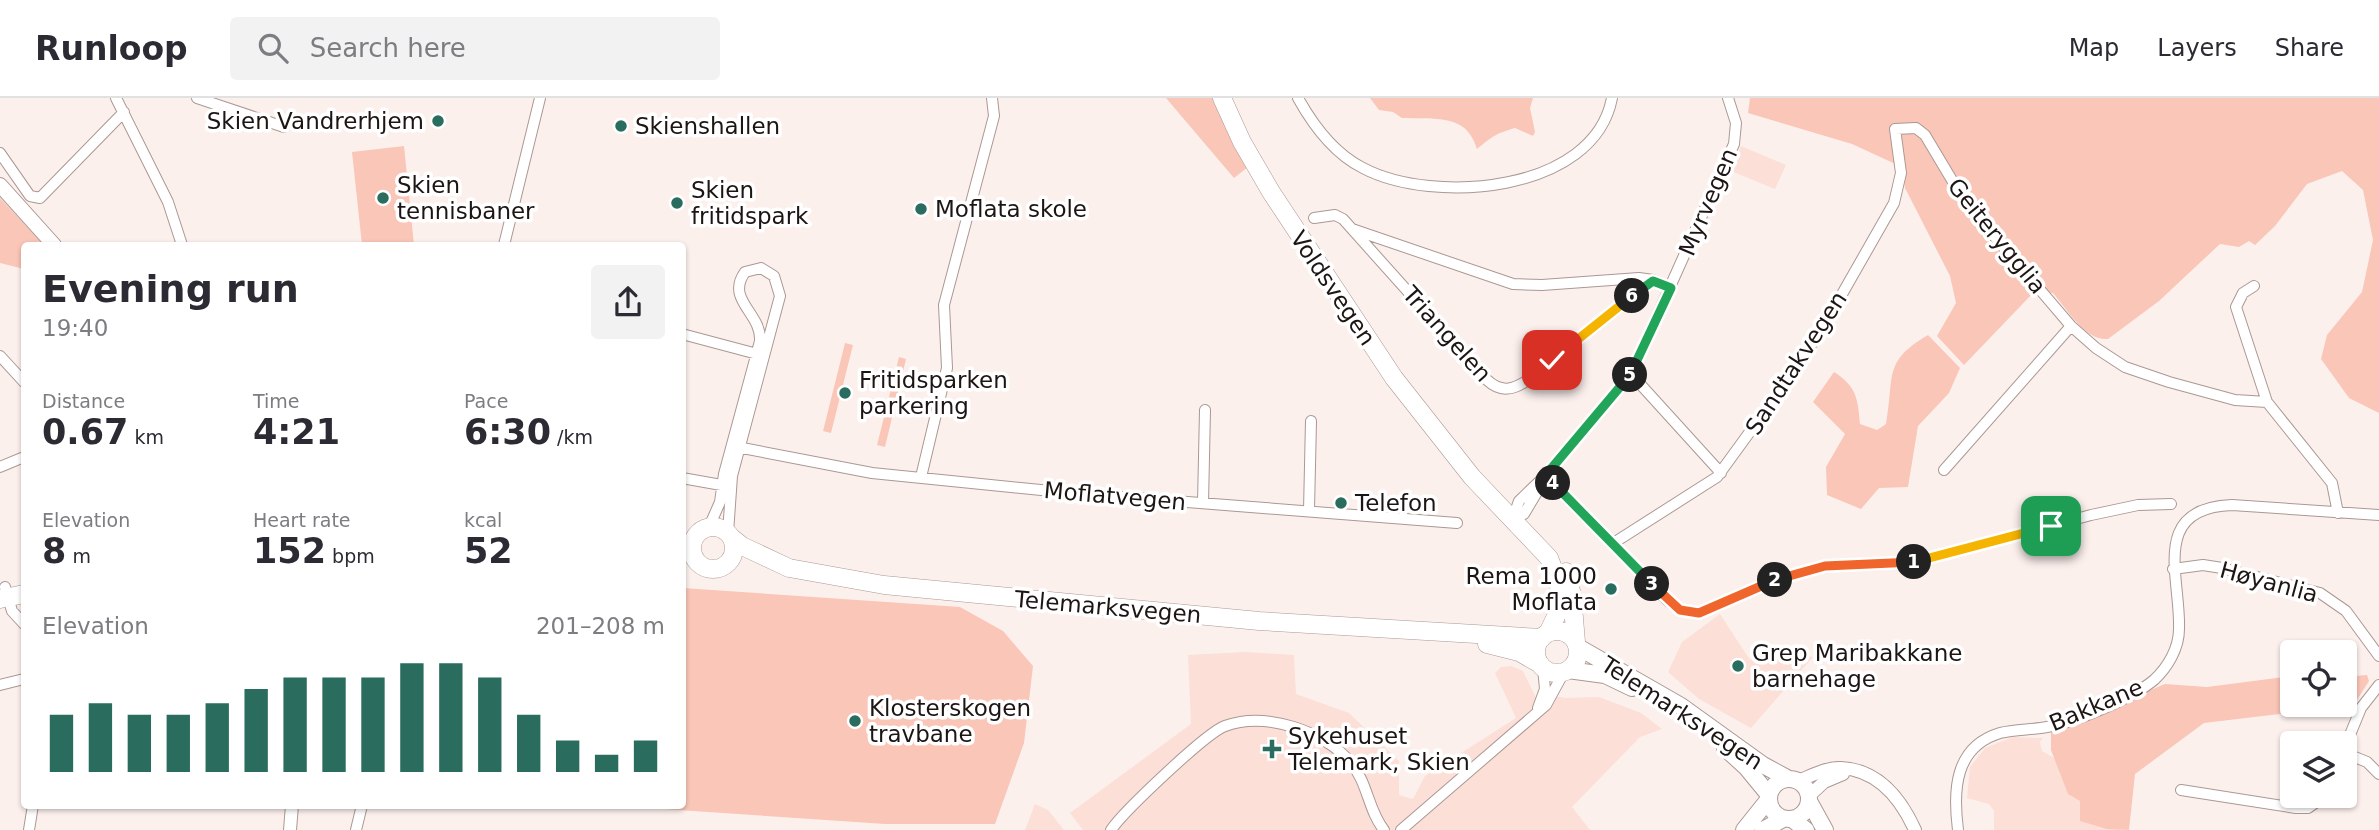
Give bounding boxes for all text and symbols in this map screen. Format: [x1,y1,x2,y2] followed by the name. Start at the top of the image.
[230,17,720,80] search box
[35,29,188,68] text: Runloop
[254,29,292,67] icon: search
[310,33,466,63] text: Search here
[2069,34,2119,62] text: Map
[2157,34,2237,62] text: Layers
[2275,34,2344,62] text: Share
[207,108,424,134] place label: Skien Vandrerhjem
[430,113,446,129] marker: Skien Vandrerhjem
[635,113,780,139] place label: Skienshallen
[613,118,629,134] marker: Skienshallen
[1674,144,1742,260] street label: Myrvegen
[397,172,535,224] place label: Skien tennisbaner
[1943,173,2051,299] street label: Geiterygglia
[691,177,809,229] place label: Skien fritidspark
[375,190,391,206] marker: Skien tennisbaner
[669,195,685,211] marker: Skien fritidspark
[935,196,1087,222] place label: Moflata skole
[913,201,929,217] marker: Moflata skole
[1285,226,1381,350] street label: Voldsvegen
[591,265,665,339] button: share
[42,267,299,311] text: Evening run
[1614,278,1650,314] pin: 6
[1397,280,1496,387] street label: Triangelen
[1625,284,1638,306] text: 6
[1740,287,1852,439] street label: Sandtakvegen
[42,315,108,341] text: 19:40
[1522,330,1582,390] pin
[1533,341,1571,379] icon: check
[1612,358,1648,392] pin: 5
[1623,363,1636,385] text: 5
[859,367,1008,419] place label: Fritidsparken parkering
[837,385,853,401] marker: Fritidsparken parkering
[42,390,125,412] text: Distance
[253,390,300,412] text: Time
[464,390,508,412] text: Pace
[42,412,128,452] text: 0.67
[253,412,340,452] text: 4:21
[464,412,551,452] text: 6:30
[128,426,164,448] text: km
[551,426,593,448] text: /km
[1536,466,1570,500] pin: 4
[1546,471,1559,493] text: 4
[1043,477,1187,515] street label: Moflatvegen
[1354,490,1437,516] place label: Telefon
[1333,495,1349,511] marker: Telefon
[2021,496,2081,556] pin
[2032,507,2070,545] icon: arrive
[42,509,130,531] text: Elevation
[253,509,351,531] text: Heart rate
[464,509,502,531] text: kcal
[42,531,66,571] text: 8
[253,531,326,571] text: 152
[464,531,513,571] text: 52
[66,545,91,567] text: m
[326,545,375,567] text: bpm
[1896,545,1932,580] pin: 1
[1907,550,1920,572] text: 1
[2217,556,2321,608] street label: Høyanlia
[1758,562,1792,598] pin: 2
[1466,563,1597,615] place label: Rema 1000 Moflata
[1634,566,1670,602] pin: 3
[1768,568,1781,590] text: 2
[1645,572,1658,594] text: 3
[1603,581,1619,597] marker: Rema 1000 Moflata
[1013,586,1202,628] street label: Telemarksvegen
[42,613,149,639] text: Elevation
[536,613,665,639] text: 201–208 m
[1752,640,1962,692] place label: Grep Maribakkane barnehage
[2280,640,2357,808] map controls
[2280,640,2357,717] button: locate
[1596,651,1768,775] street label: Telemarksvegen
[1730,658,1746,674] marker: Grep Maribakkane barnehage
[2045,674,2147,736] street label: Bakkane
[869,695,1031,747] place label: Klosterskogen travbane
[847,713,863,729] marker: Klosterskogen travbane
[1287,723,1470,775] place label: Sykehuset Telemark, Skien
[2280,731,2357,808] button: layers
[1262,739,1282,759] marker: Sykehuset Telemark, Skien

